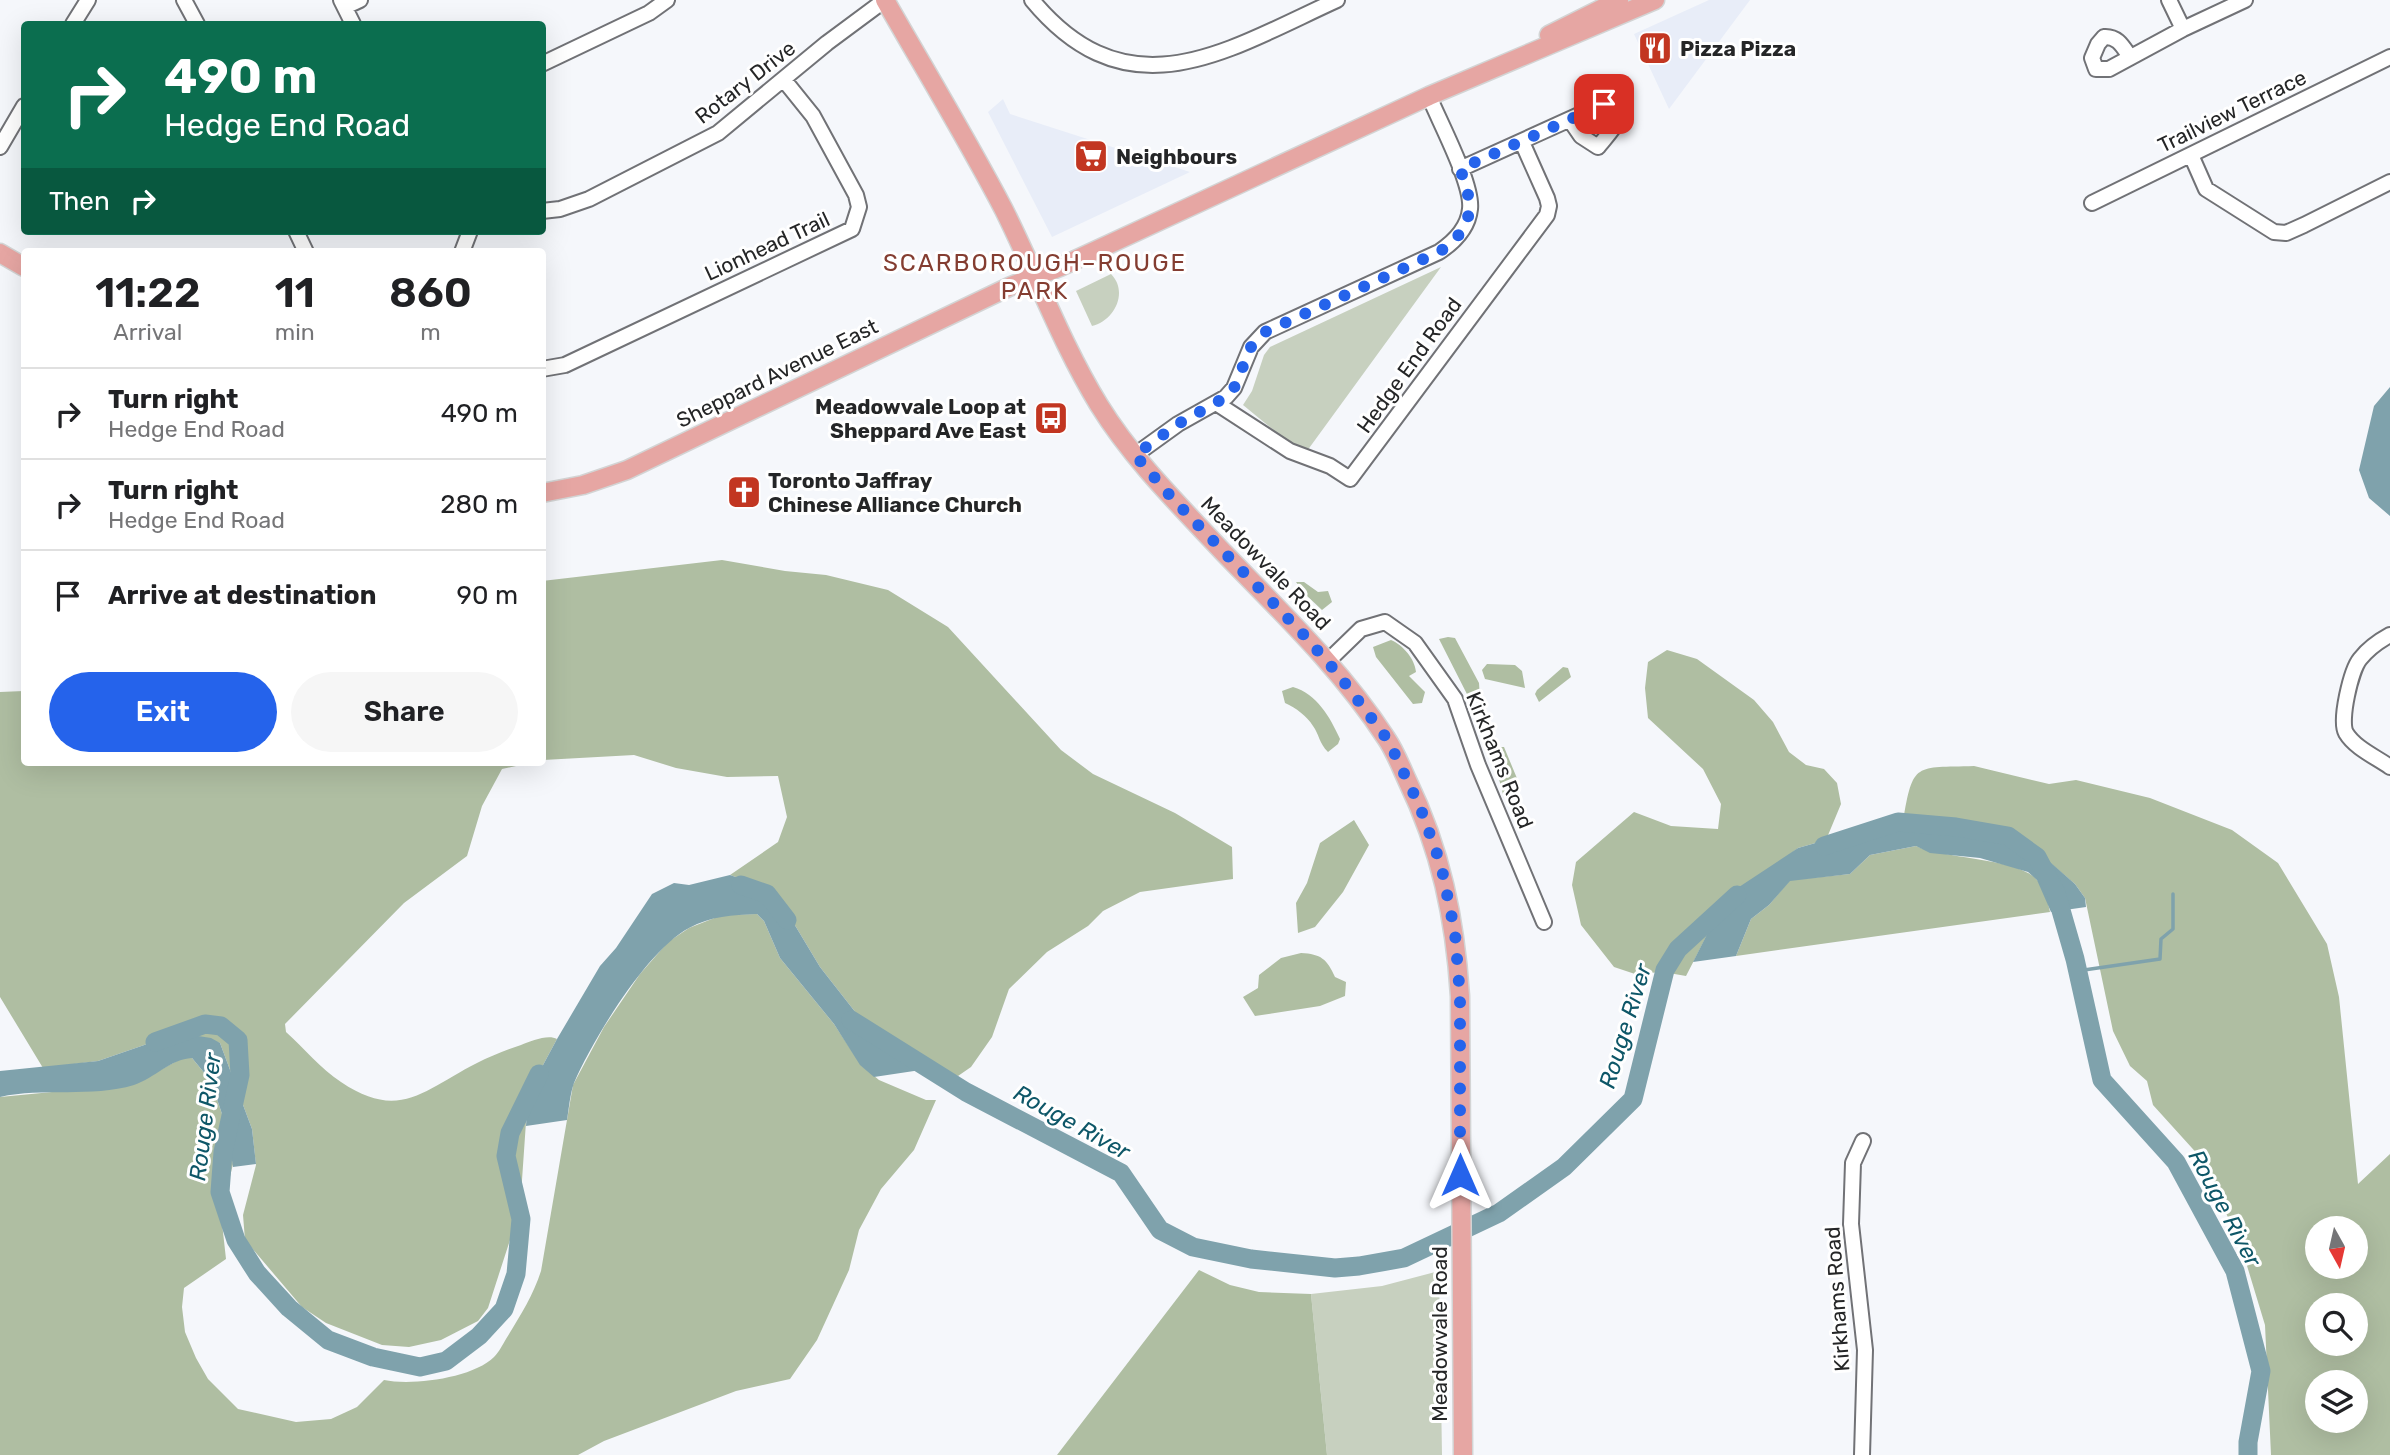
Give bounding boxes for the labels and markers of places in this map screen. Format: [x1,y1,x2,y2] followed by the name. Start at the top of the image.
[1636,29,1674,67] restaurant icon: Pizza Pizza
[1680,36,1796,61] place label: Pizza Pizza
[1574,74,1634,134] pin
[1072,137,1110,175] supermarket icon: Neighbours
[1116,144,1237,169] place label: Neighbours
[815,394,1026,443] place label: Meadowvale Loop at Sheppard Ave East
[1032,399,1070,437] bus stop icon: Meadowvale Loop at Sheppard Ave East
[768,468,1022,517] place label: Toronto Jaffray Chinese Alliance Church
[725,473,763,511] church icon: Toronto Jaffray Chinese Alliance Church

